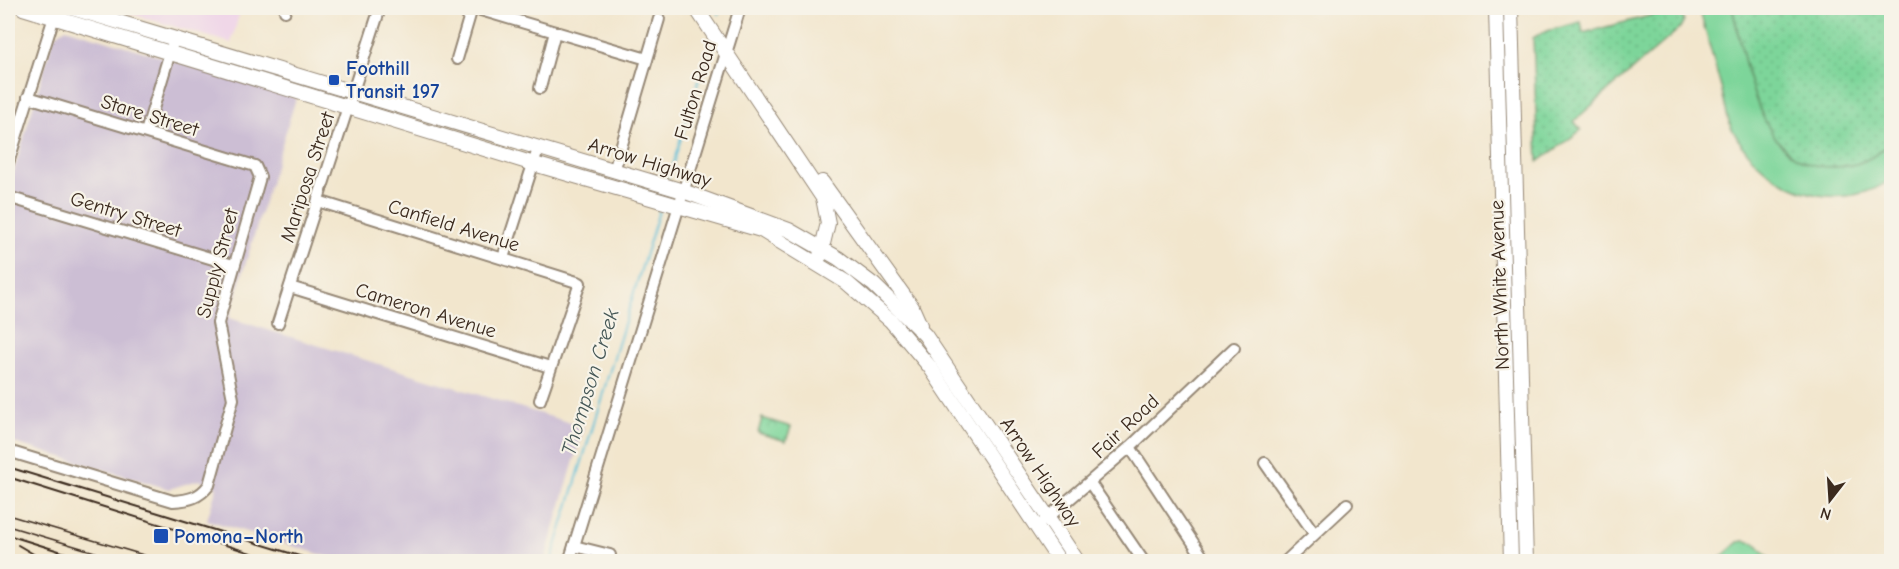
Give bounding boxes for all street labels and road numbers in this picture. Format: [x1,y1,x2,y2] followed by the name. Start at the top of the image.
[669,38,722,143] street label: Fulton Road
[98,90,203,142] street label: Stare Street
[276,108,340,245] street label: Mariposa Street
[586,133,714,192] street label: Arrow Highway
[68,187,185,243] street label: Gentry Street
[385,195,522,256] street label: Canfield Avenue
[1485,200,1514,370] street label: North White Avenue
[192,205,243,320] street label: Supply Street
[353,278,499,343] street label: Cameron Avenue
[1087,390,1164,463] street label: Fair Road
[995,413,1086,532] street label: Arrow Highway

